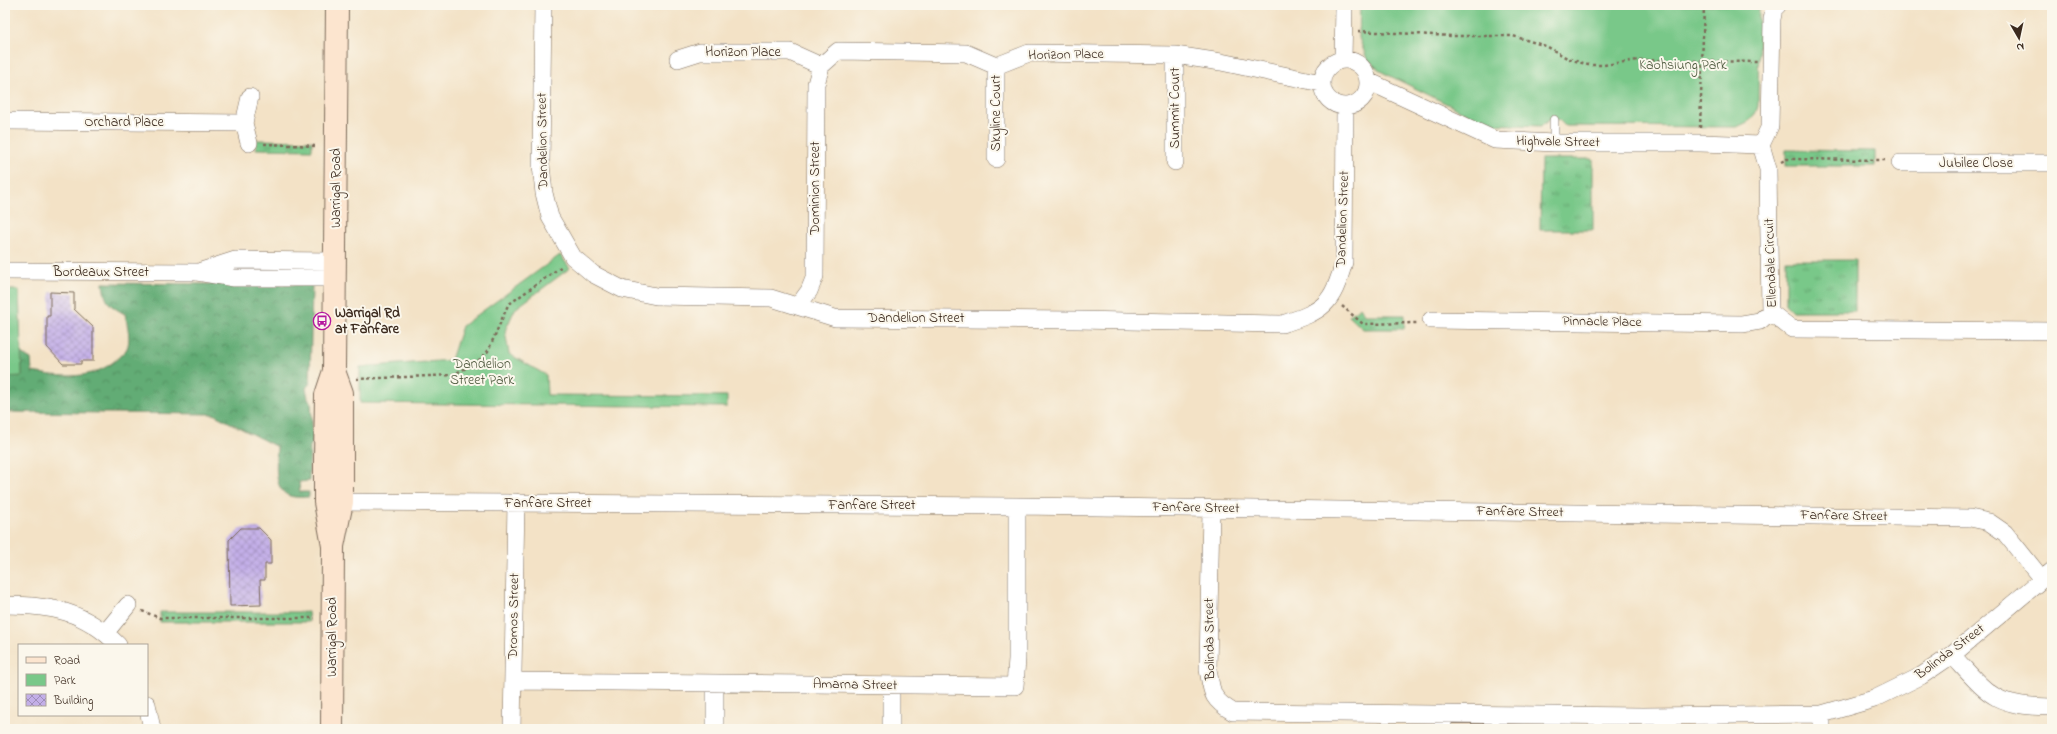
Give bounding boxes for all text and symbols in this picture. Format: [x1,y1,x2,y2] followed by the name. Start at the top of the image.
[1999,18,2039,58] north arrow
[2015,38,2025,55] text: N
[705,42,781,63] street label: Horizon Place
[1028,44,1105,66] street label: Horizon Place
[1639,55,1728,77] park label: Kaohsiung Park
[1165,67,1186,149] street label: Summit Court
[986,74,1008,151] street label: Skyline Court
[532,92,554,191] street label: Dandelion Street
[84,112,164,133] street label: Orchard Place
[1516,131,1600,154] street label: Highvale Street
[805,141,826,236] street label: Dominion Street
[326,148,348,228] street label: Warrigal Road
[1939,153,2014,174] street label: Jubilee Close
[1331,170,1355,269] street label: Dandelion Street
[1759,217,1783,308] street label: Ellendale Circuit
[52,262,149,283] street label: Bordeaux Street
[335,303,400,340] place label: Warrigal Rd at Fanfare
[867,308,965,329] street label: Dandelion Street
[312,311,332,331] bus stop icon: Warrigal Rd at Fanfare
[1562,311,1642,333] street label: Pinnacle Place
[450,354,515,391] park label: Dandelion Street Park
[504,493,592,514] street label: Fanfare Street
[828,495,916,516] street label: Fanfare Street
[1151,497,1240,519] street label: Fanfare Street
[1475,501,1564,523] street label: Fanfare Street
[1799,505,1888,527] street label: Fanfare Street
[503,573,525,660] street label: Dromos Street
[322,597,344,677] street label: Warrigal Road
[1199,597,1221,681] street label: Bolinda Street
[1910,619,1989,686] street label: Bolinda Street
[18,644,148,716] legend
[54,652,80,670] text: Road
[54,672,76,690] text: Park
[813,674,898,696] street label: Amarna Street
[53,692,93,711] text: Building

